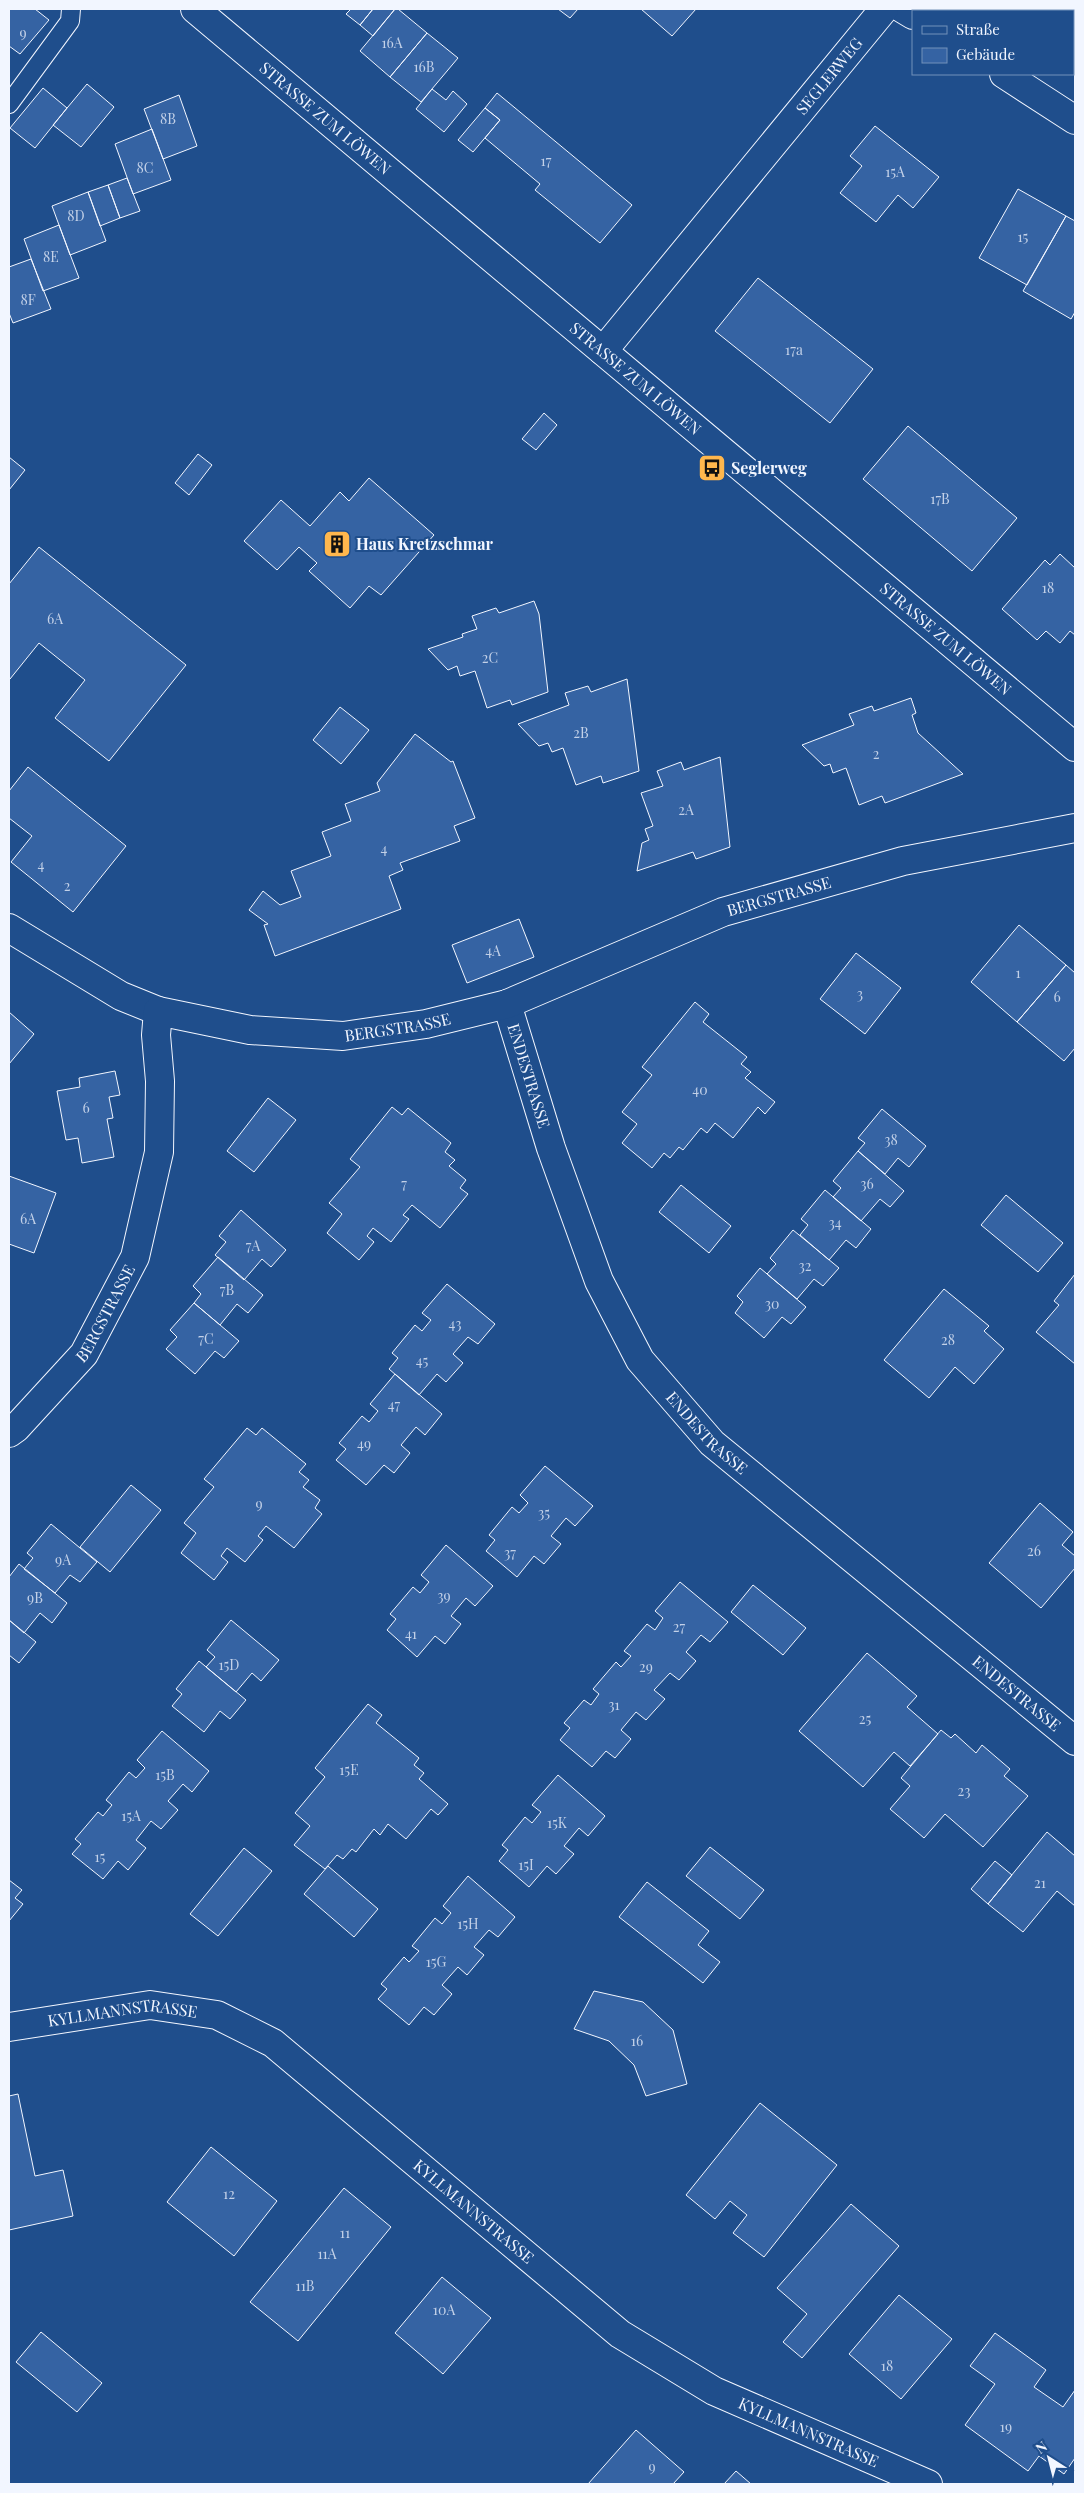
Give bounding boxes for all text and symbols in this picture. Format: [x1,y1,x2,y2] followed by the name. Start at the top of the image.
[912,10,1074,75] legend
[956,19,1000,39] text: Straße
[19,23,27,42] house number: 9
[381,33,403,52] house number: 16A
[791,33,866,119] street label: SEGLERWEG
[956,44,1015,64] text: Gebäude
[256,57,396,179] street label: STRASSE ZUM LÖWEN
[413,57,435,76] house number: 16B
[160,109,176,128] house number: 8B
[541,151,552,170] house number: 17
[137,158,153,177] house number: 8C
[885,162,905,181] house number: 15A
[67,206,85,225] house number: 8D
[1018,227,1029,246] house number: 15
[43,247,59,266] house number: 8E
[20,290,36,309] house number: 8F
[566,317,706,439] street label: STRASSE ZUM LÖWEN
[785,340,803,359] house number: 17a
[697,453,727,483] bus stop icon: Seglerweg
[731,457,807,478] place label: Seglerweg
[930,489,950,508] house number: 17B
[322,529,352,559] building icon: Haus Kretzschmar
[356,533,494,554] place label: Haus Kretzschmar
[876,577,1016,699] street label: STRASSE ZUM LÖWEN
[1042,578,1054,597] house number: 18
[47,609,63,628] house number: 6A
[482,648,498,667] house number: 2C
[573,723,589,742] house number: 2B
[873,744,880,763] house number: 2
[678,800,694,819] house number: 2A
[381,839,388,858] house number: 4
[38,855,45,874] house number: 4
[724,871,833,920] street label: BERGSTRASSE
[64,876,71,895] house number: 2
[485,941,501,960] house number: 4A
[1015,963,1021,982] house number: 1
[857,984,863,1003] house number: 3
[1053,987,1061,1006] house number: 6
[343,1007,453,1046] street label: BERGSTRASSE
[504,1021,555,1130] street label: ENDESTRASSE
[692,1080,708,1099] house number: 40
[82,1098,90,1117] house number: 6
[884,1130,898,1149] house number: 38
[401,1174,407,1193] house number: 7
[860,1174,874,1193] house number: 36
[20,1209,36,1228] house number: 6A
[828,1213,842,1232] house number: 34
[246,1236,260,1255] house number: 7A
[798,1256,812,1275] house number: 32
[71,1261,139,1366] street label: BERGSTRASSE
[220,1280,234,1299] house number: 7B
[765,1294,779,1313] house number: 30
[449,1314,461,1333] house number: 43
[198,1329,214,1348] house number: 7C
[941,1330,955,1349] house number: 28
[416,1351,429,1370] house number: 45
[662,1387,752,1478] street label: ENDESTRASSE
[388,1395,401,1414] house number: 47
[357,1434,371,1453] house number: 49
[255,1494,263,1513] house number: 9
[538,1503,550,1522] house number: 35
[1027,1541,1041,1560] house number: 26
[504,1543,516,1562] house number: 37
[55,1550,71,1569] house number: 9A
[437,1586,451,1605] house number: 39
[27,1588,43,1607] house number: 9B
[673,1617,686,1636] house number: 27
[405,1624,417,1643] house number: 41
[968,1650,1065,1735] street label: ENDESTRASSE
[219,1655,239,1674] house number: 15D
[639,1657,653,1676] house number: 29
[608,1695,620,1714] house number: 31
[859,1709,871,1728] house number: 25
[339,1760,359,1779] house number: 15E
[155,1765,175,1784] house number: 15B
[957,1781,971,1800] house number: 23
[121,1806,141,1825] house number: 15A
[547,1813,568,1832] house number: 15K
[95,1847,106,1866] house number: 15
[518,1855,534,1874] house number: 15I
[1034,1873,1046,1892] house number: 21
[457,1914,479,1933] house number: 15H
[426,1952,446,1971] house number: 15G
[46,1994,199,2031] street label: KYLLMANNSTRASSE
[631,2031,643,2050] house number: 16
[409,2154,539,2268] street label: KYLLMANNSTRASSE
[223,2184,235,2203] house number: 12
[340,2223,350,2242] house number: 11
[317,2244,337,2263] house number: 11A
[295,2276,315,2295] house number: 11B
[433,2300,455,2319] house number: 10A
[881,2356,893,2375] house number: 18
[735,2392,882,2471] street label: KYLLMANNSTRASSE
[1000,2417,1012,2436] house number: 19
[1024,2433,1074,2483] north arrow
[1031,2436,1051,2458] text: N
[648,2457,656,2476] house number: 9

